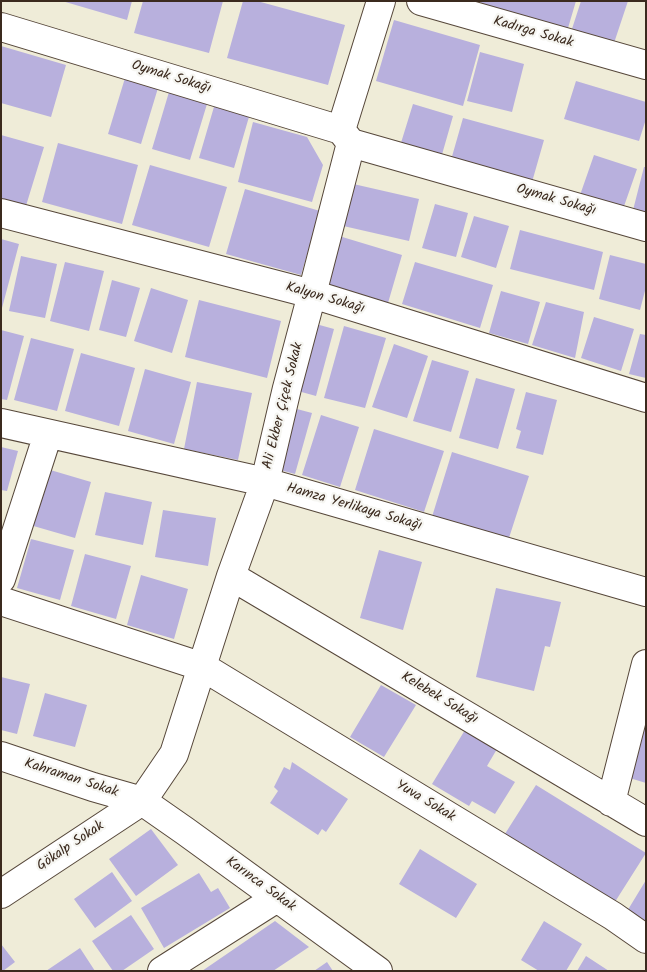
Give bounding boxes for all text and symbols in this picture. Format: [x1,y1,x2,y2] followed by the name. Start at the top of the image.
[491,14,575,52] street label: Kadırga Sokak
[129,58,213,98] street label: Oymak Sokağı
[514,182,598,220] street label: Oymak Sokağı
[284,280,366,318] street label: Kalyon Sokağı
[260,341,308,471] street label: Ali Ekber Çiçek Sokak
[284,481,424,535] street label: Hamza Yerlikaya Sokağı
[397,669,481,729] street label: Kelebek Sokağı
[22,756,120,802] street label: Kahraman Sokak
[392,778,458,826] street label: Yuva Sokak
[34,818,108,876] street label: Gökalp Sokak
[222,854,298,916] street label: Karınca Sokak

